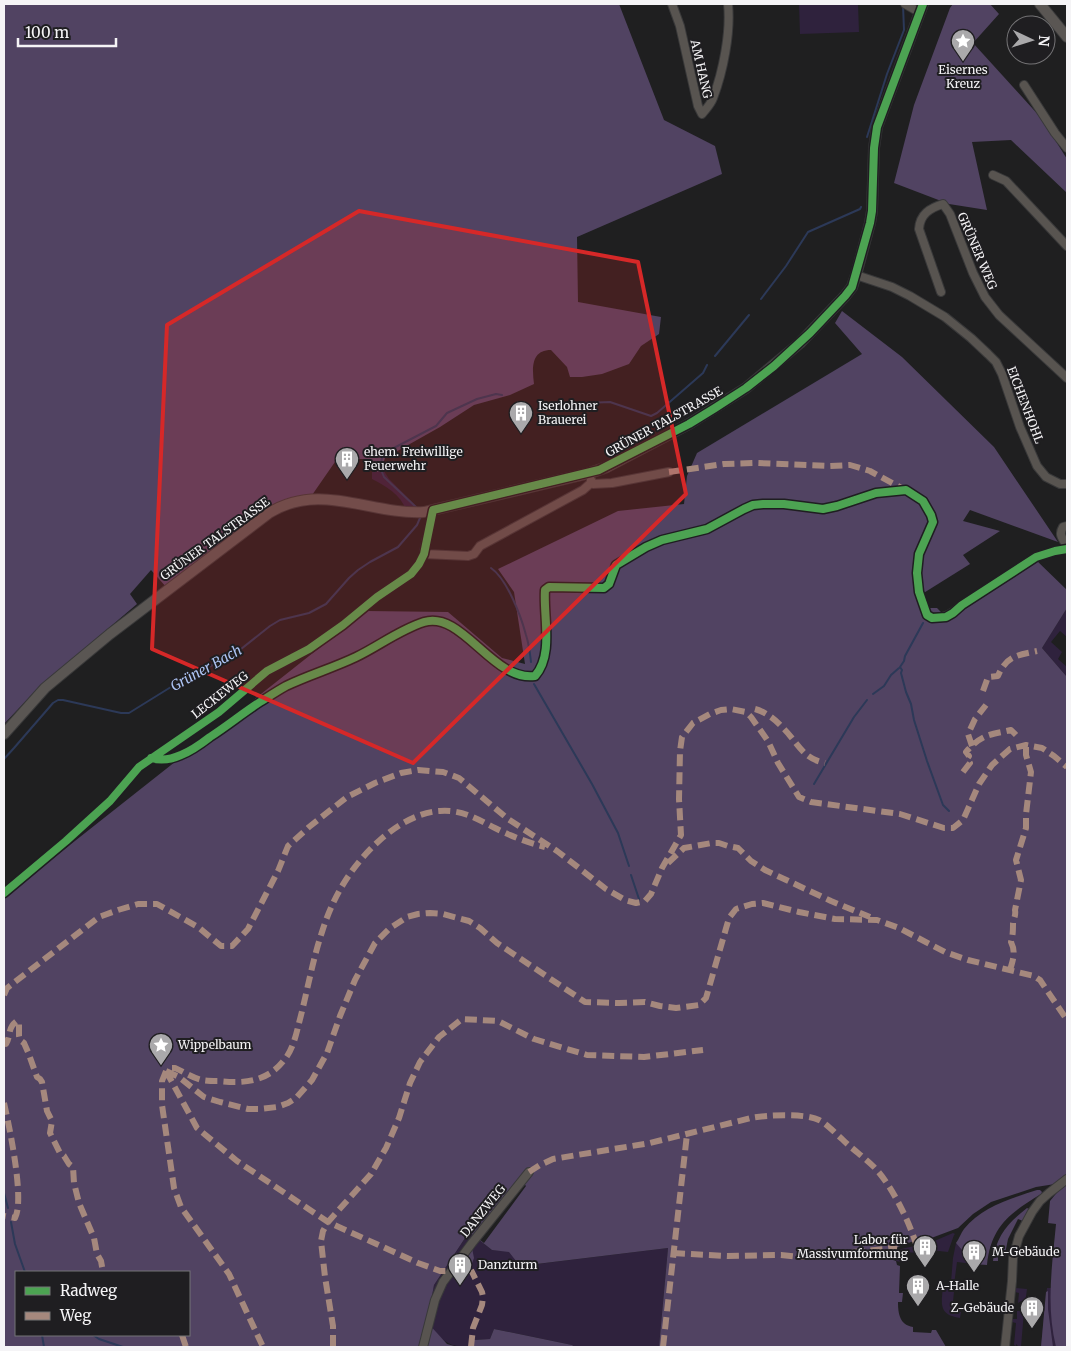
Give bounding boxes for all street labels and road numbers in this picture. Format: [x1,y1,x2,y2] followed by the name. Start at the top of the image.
[687,37,716,100] street label: AM HANG
[954,210,1001,292] street label: GRÜNER WEG
[1004,364,1047,446] street label: EICHENHOHL
[603,383,725,460] street label: GRÜNER TALSTRASSE
[157,494,273,583] street label: GRÜNER TALSTRASSE
[188,668,251,721] street label: LECKEWEG
[457,1181,508,1240] street label: DANZWEG

